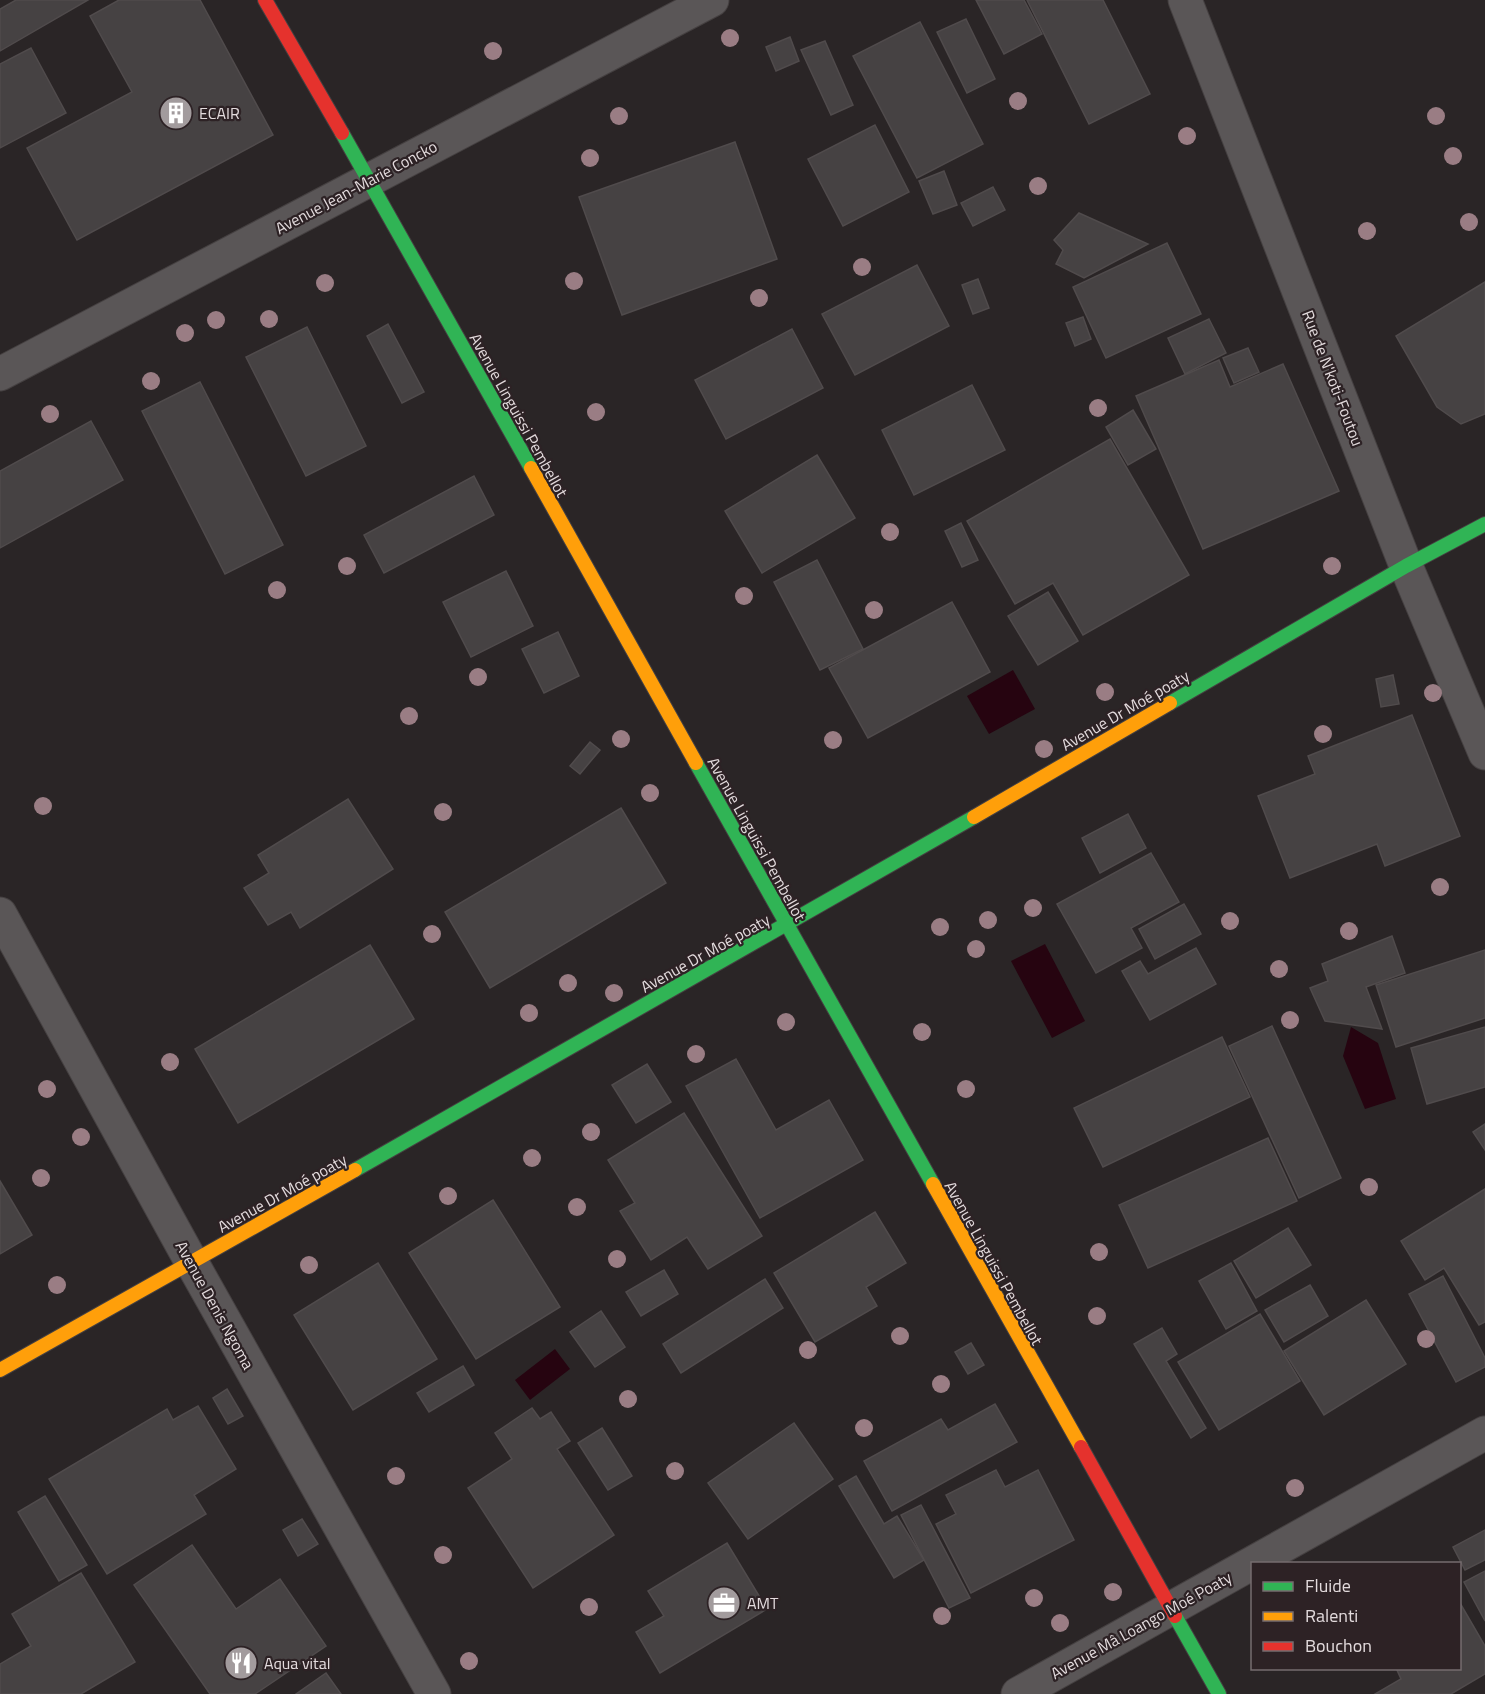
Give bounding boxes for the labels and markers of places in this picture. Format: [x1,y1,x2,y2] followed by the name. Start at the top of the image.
[158,95,194,131] building icon: ECAIR
[199,101,240,125] place label: ECAIR
[706,1585,742,1621] office icon: AMT
[747,1591,779,1615] place label: AMT
[223,1645,259,1681] restaurant icon: Aqua vital
[264,1651,330,1675] place label: Aqua vital

